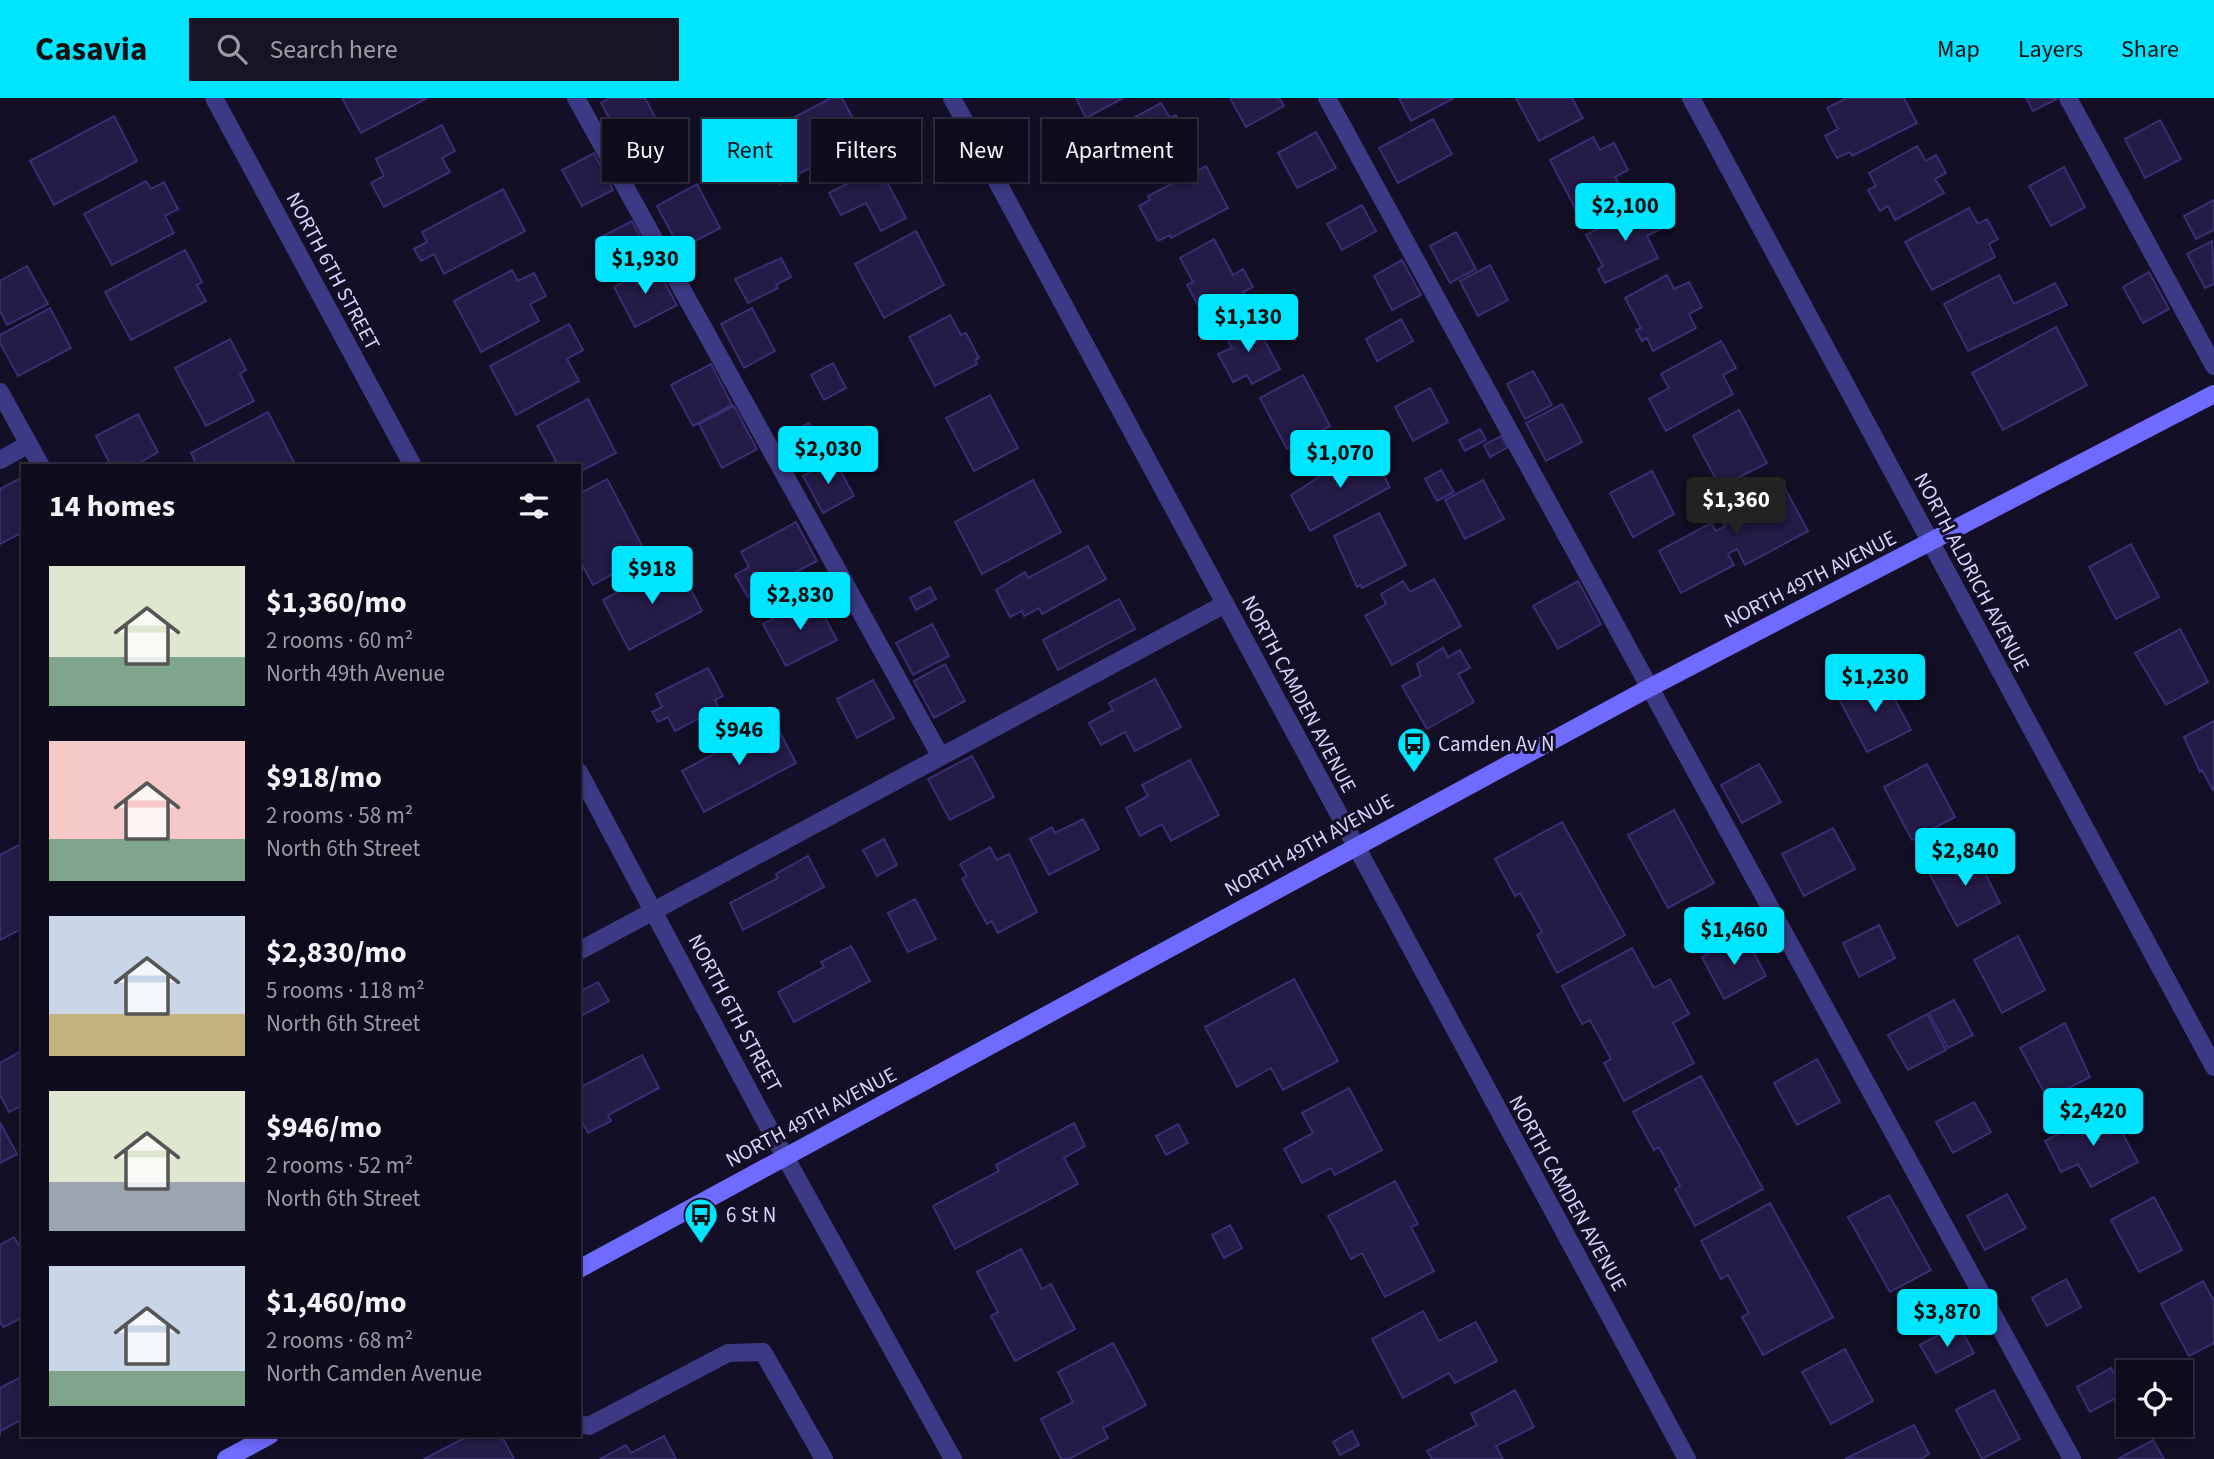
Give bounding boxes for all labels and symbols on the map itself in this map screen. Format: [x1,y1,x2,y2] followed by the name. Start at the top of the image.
[1568,184,1682,243] pin: $2,100
[279,187,387,355] street label: NORTH 6TH STREET
[588,236,702,296] pin: $1,930
[1191,294,1305,354] pin: $1,130
[771,426,885,486] pin: $2,030
[1283,430,1397,490] pin: $1,070
[1907,467,2037,677] street label: NORTH ALDRICH AVENUE
[1679,478,1793,537] pin: $1,360
[1719,523,1901,635] street label: NORTH 49TH AVENUE
[611,546,693,606] pin: $918
[743,573,857,632] pin: $2,830
[1234,590,1364,798] street label: NORTH CAMDEN AVENUE
[1818,654,1932,714] pin: $1,230
[698,708,780,767] pin: $946
[1395,725,1433,774] bus stop icon: Camden Av N
[1438,729,1555,759] place label: Camden Av N
[1219,786,1399,904] street label: NORTH 49TH AVENUE
[1908,828,2022,888] pin: $2,840
[1677,908,1791,967] pin: $1,460
[681,929,789,1097] street label: NORTH 6TH STREET
[720,1059,902,1175] street label: NORTH 49TH AVENUE
[2036,1088,2150,1148] pin: $2,420
[1502,1090,1634,1296] street label: NORTH CAMDEN AVENUE
[682,1196,720,1245] bus stop icon: 6 St N
[726,1200,776,1230] place label: 6 St N
[1890,1290,2004,1349] pin: $3,870

